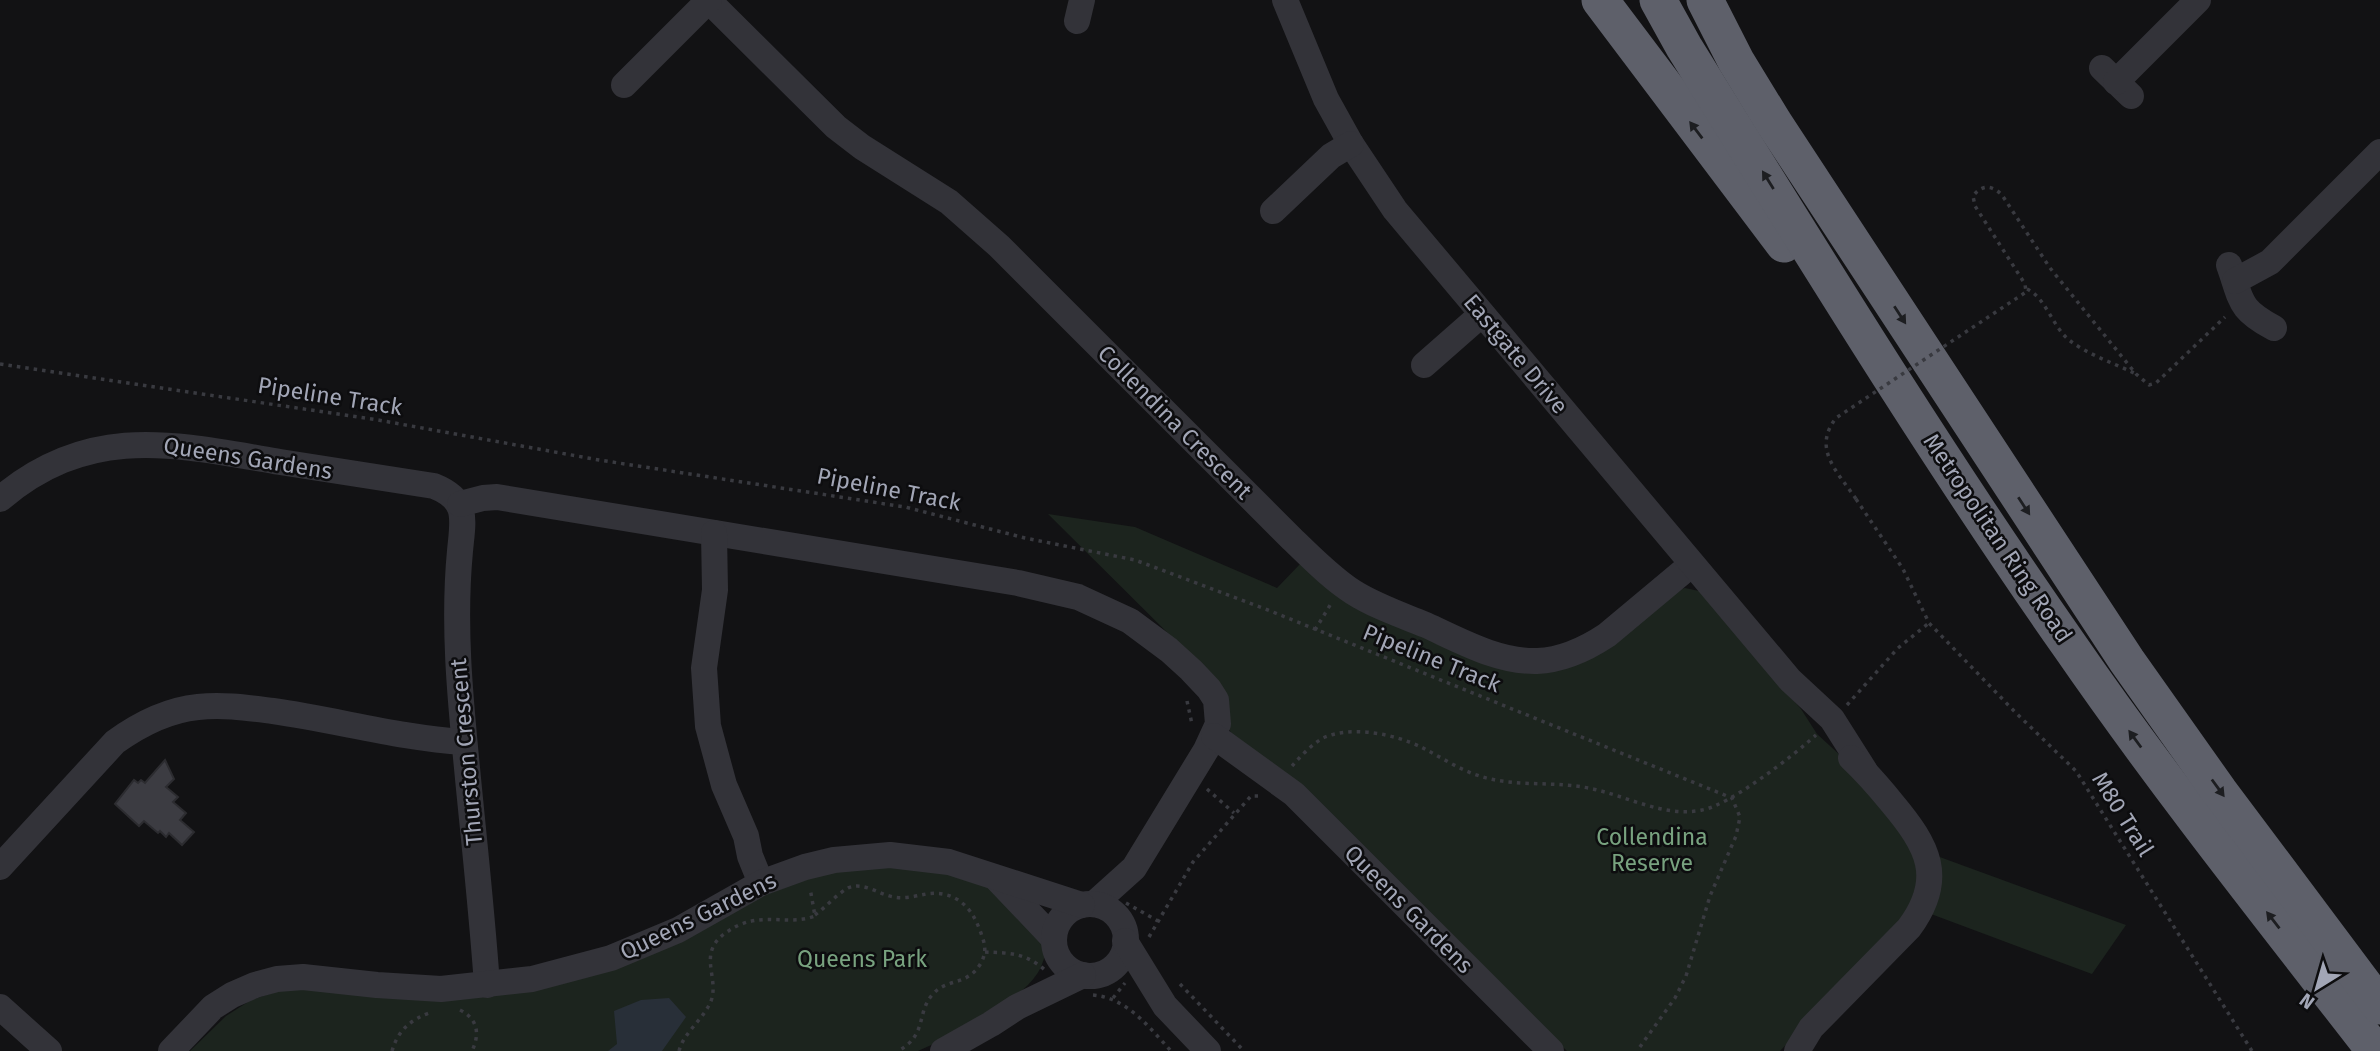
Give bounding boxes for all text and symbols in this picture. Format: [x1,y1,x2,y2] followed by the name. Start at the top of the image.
[1689,121,1704,139] one-way arrow
[1762,171,1775,190] one-way arrow
[1458,288,1574,420] street label: Eastgate Drive
[1893,306,1906,325] one-way arrow
[1092,339,1258,505] street label: Collendina Crescent
[256,371,404,421] street label: Pipeline Track
[1918,428,2078,648] street label: Metropolitan Ring Road
[162,431,334,485] street label: Queens Gardens
[815,461,964,517] street label: Pipeline Track
[2017,497,2031,515] one-way arrow
[1359,618,1505,698] street label: Pipeline Track
[444,657,488,847] street label: Thurston Crescent
[2129,730,2143,748] one-way arrow
[2086,767,2160,862] street label: M80 Trail
[2210,779,2224,797] one-way arrow
[1596,823,1708,877] park label: Collendina Reserve
[1339,839,1479,979] street label: Queens Gardens
[615,866,781,966] street label: Queens Gardens
[2266,911,2280,929] one-way arrow
[797,945,927,973] park label: Queens Park
[2282,953,2352,1023] north arrow
[2295,988,2319,1014] text: N

